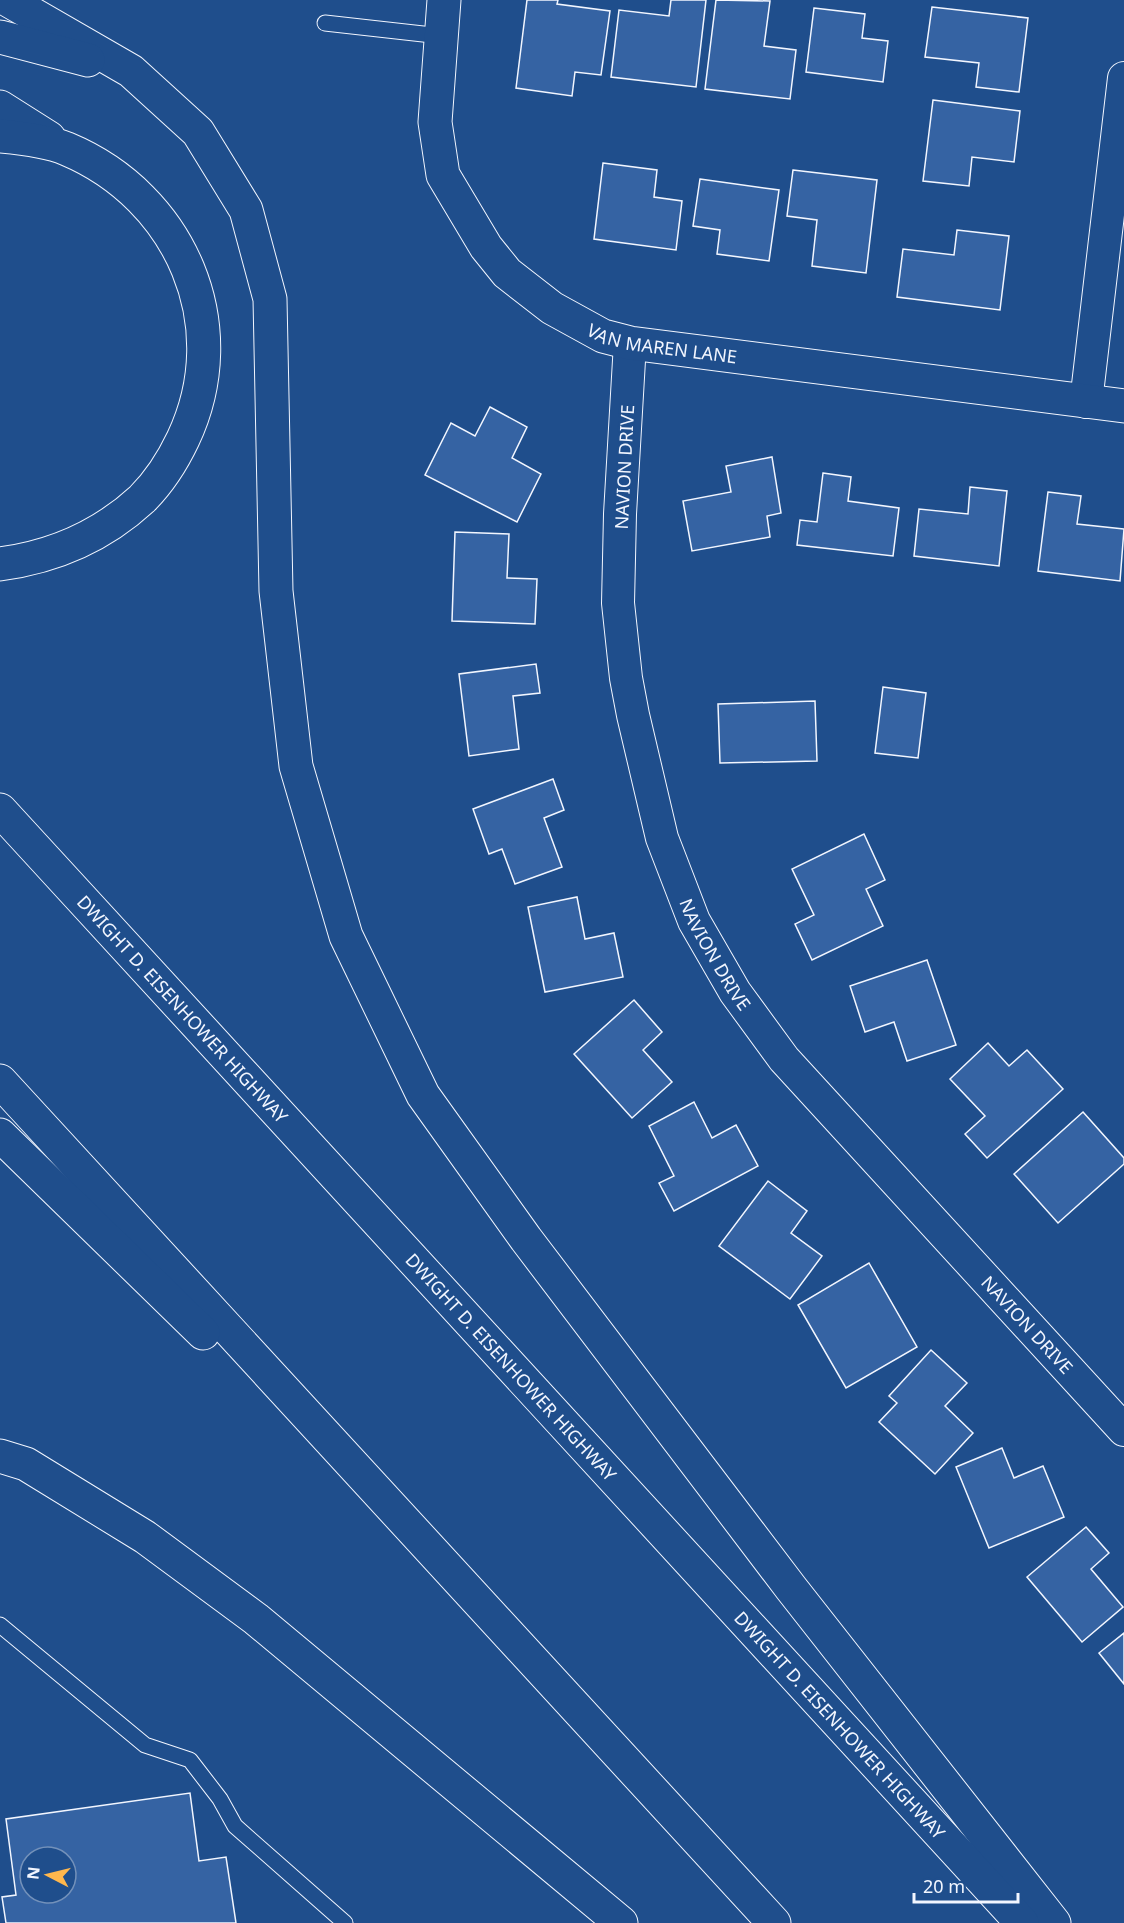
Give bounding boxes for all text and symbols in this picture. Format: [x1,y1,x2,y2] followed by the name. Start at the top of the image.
[583,318,738,369] street label: VAN MAREN LANE
[609,404,639,530] street label: NAVION DRIVE
[72,890,294,1128] street label: DWIGHT D. EISENHOWER HIGHWAY
[674,895,756,1015] street label: NAVION DRIVE
[401,1248,623,1486] street label: DWIGHT D. EISENHOWER HIGHWAY
[976,1270,1079,1379] street label: NAVION DRIVE
[729,1606,951,1844] street label: DWIGHT D. EISENHOWER HIGHWAY
[18,1845,78,1905] north arrow
[21,1865,45,1881] text: N
[914,1866,1018,1904] scale bar
[923,1874,965,1898] text: 20 m

